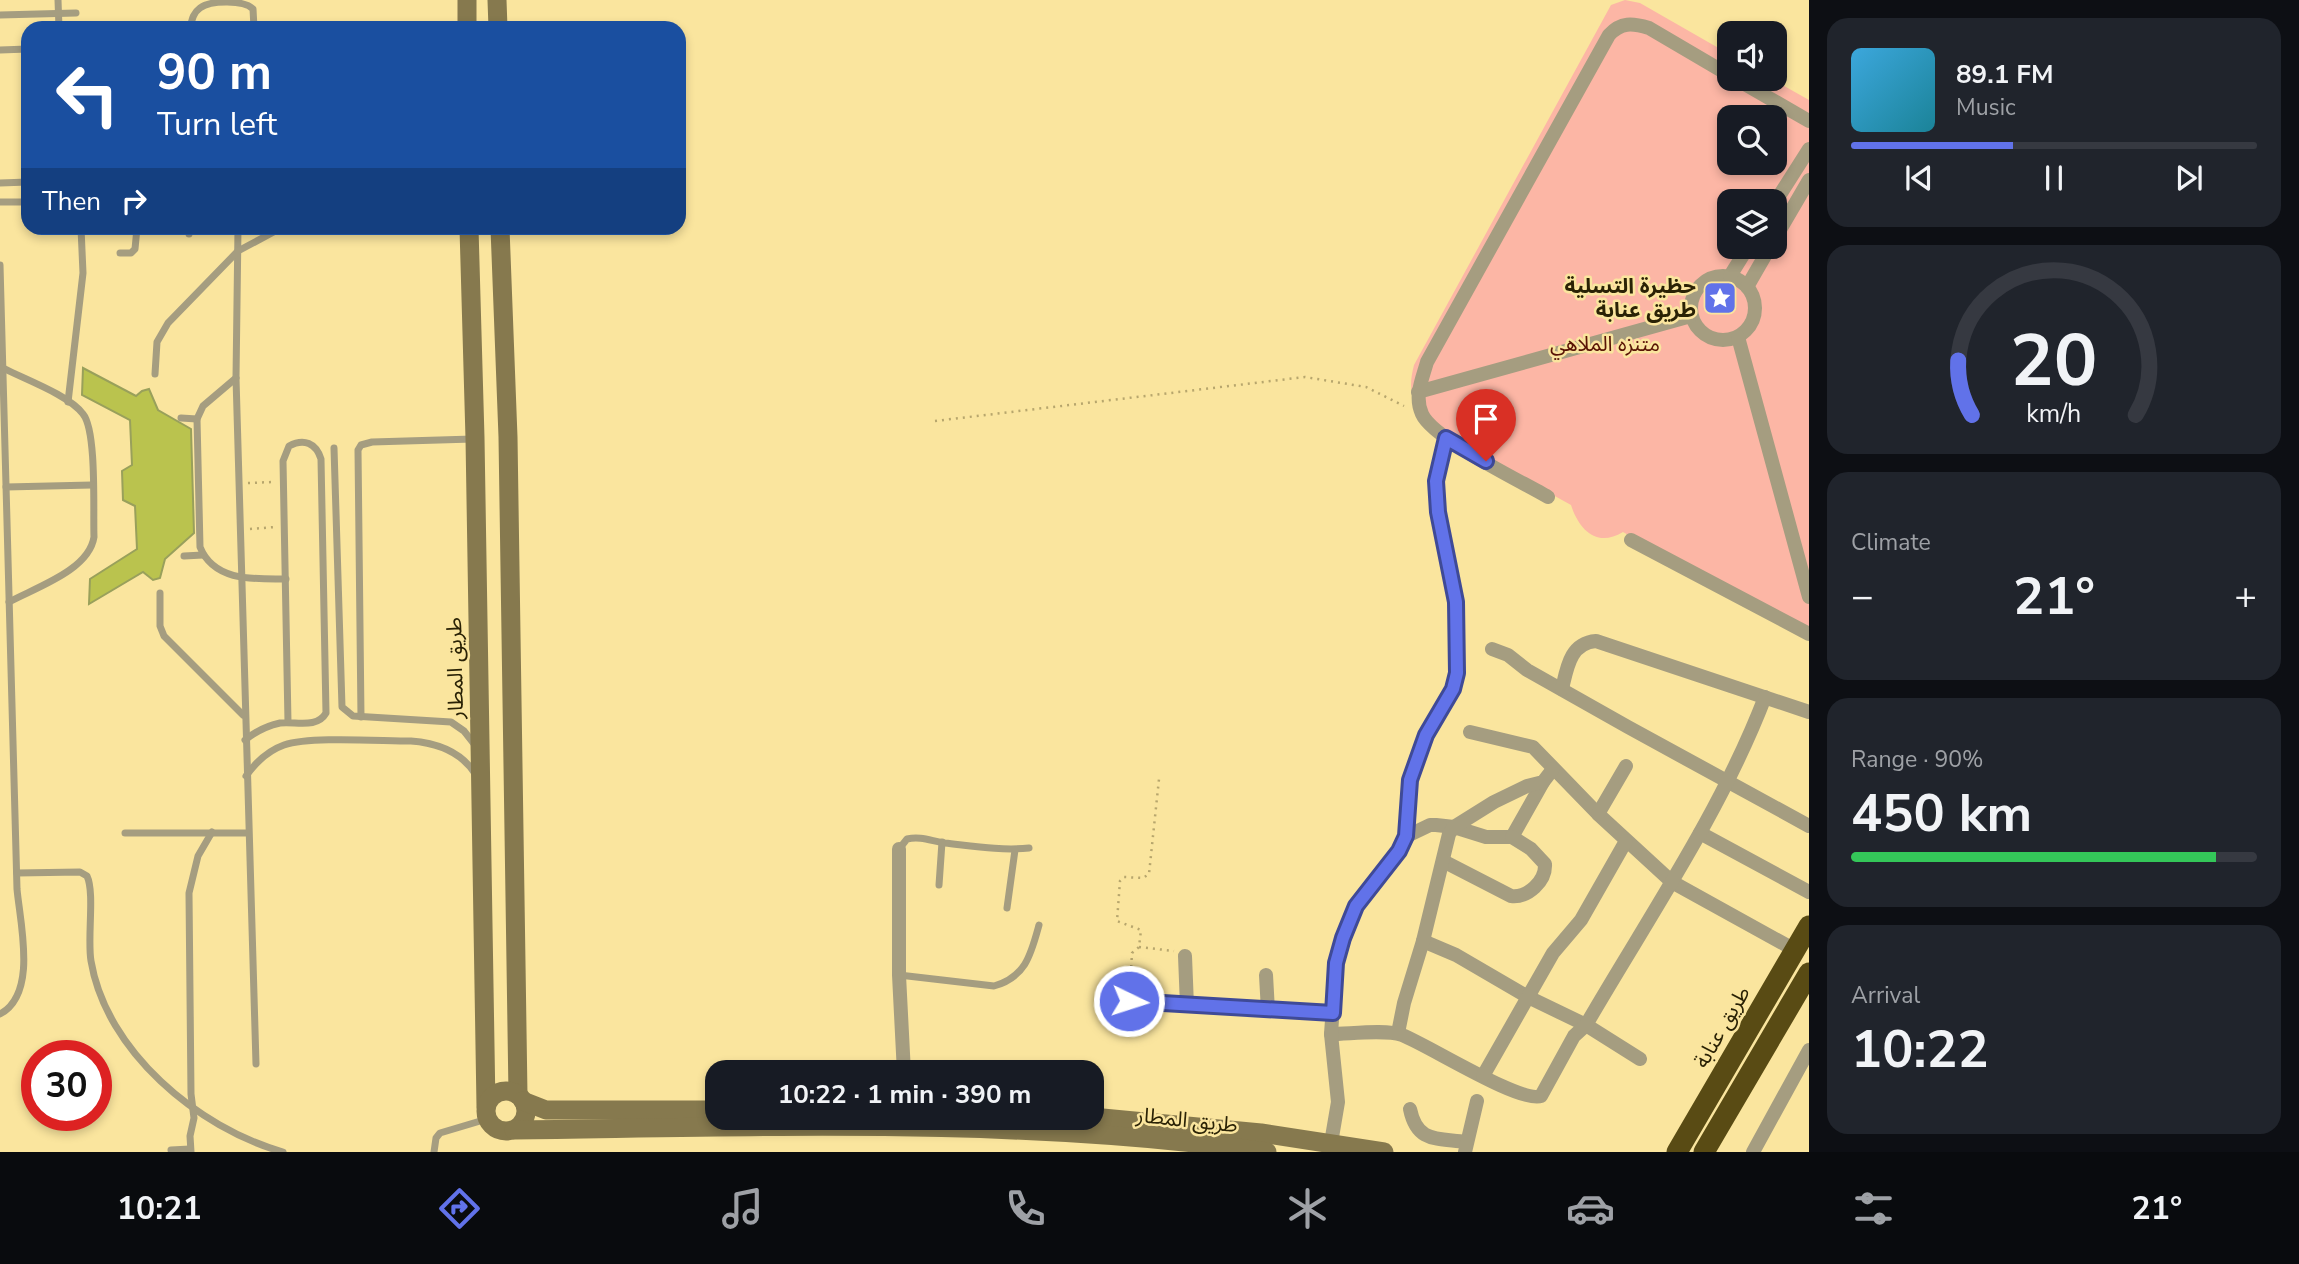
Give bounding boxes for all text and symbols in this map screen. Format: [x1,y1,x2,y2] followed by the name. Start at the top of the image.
[1717,21,1787,259] map controls
[1717,21,1787,91] button: sound
[157,39,272,106] text: 90 m
[42,49,133,140] icon: left
[1956,57,2053,92] text: 89.1 FM
[1956,92,2016,123] text: Music
[157,103,277,146] text: Turn left
[1717,105,1787,175] button: search
[1900,159,1938,197] icon: previous
[2035,159,2073,197] icon: pause
[2170,159,2208,197] icon: next
[115,182,153,220] icon: right
[42,184,101,219] text: Then
[1717,189,1787,259] button: layers
[1565,272,1696,324] place label: حظيرة التسلية طريق عنابة
[1701,279,1739,317] place icon: حظيرة التسلية طريق عنابة
[2010,312,2098,412] text: 20
[1550,330,1660,360] park label: متنزه الملاهي
[1456,389,1516,461] pin
[2026,397,2082,431] text: km/h
[1467,400,1505,438] icon: arrive
[1851,527,1931,558] text: Climate
[2013,561,2095,632] text: 21°
[1851,571,1874,622] text: −
[2234,571,2257,622] text: +
[440,617,470,720] street label: طريق المطار
[1851,744,1983,775] text: Range · 90%
[1851,778,2032,849] text: 450 km
[1092,964,1166,1038] position arrow
[1851,980,1920,1011] text: Arrival
[1687,981,1757,1073] street label: طريق عنابة
[1851,1014,1989,1085] text: 10:22
[21,1040,112,1131] speed limit sign: 30
[778,1077,1031,1112] text: 10:22 · 1 min · 390 m
[1134,1101,1239,1139] street label: طريق المطار
[435,1184,484,1233] icon: directions
[718,1184,767,1233] icon: music
[1001,1184,1050,1233] icon: phone
[1283,1184,1332,1233] icon: climate
[1566,1184,1615,1233] icon: car
[1849,1184,1898,1233] icon: filters
[117,1187,202,1230] text: 10:21
[2132,1187,2182,1230] text: 21°

